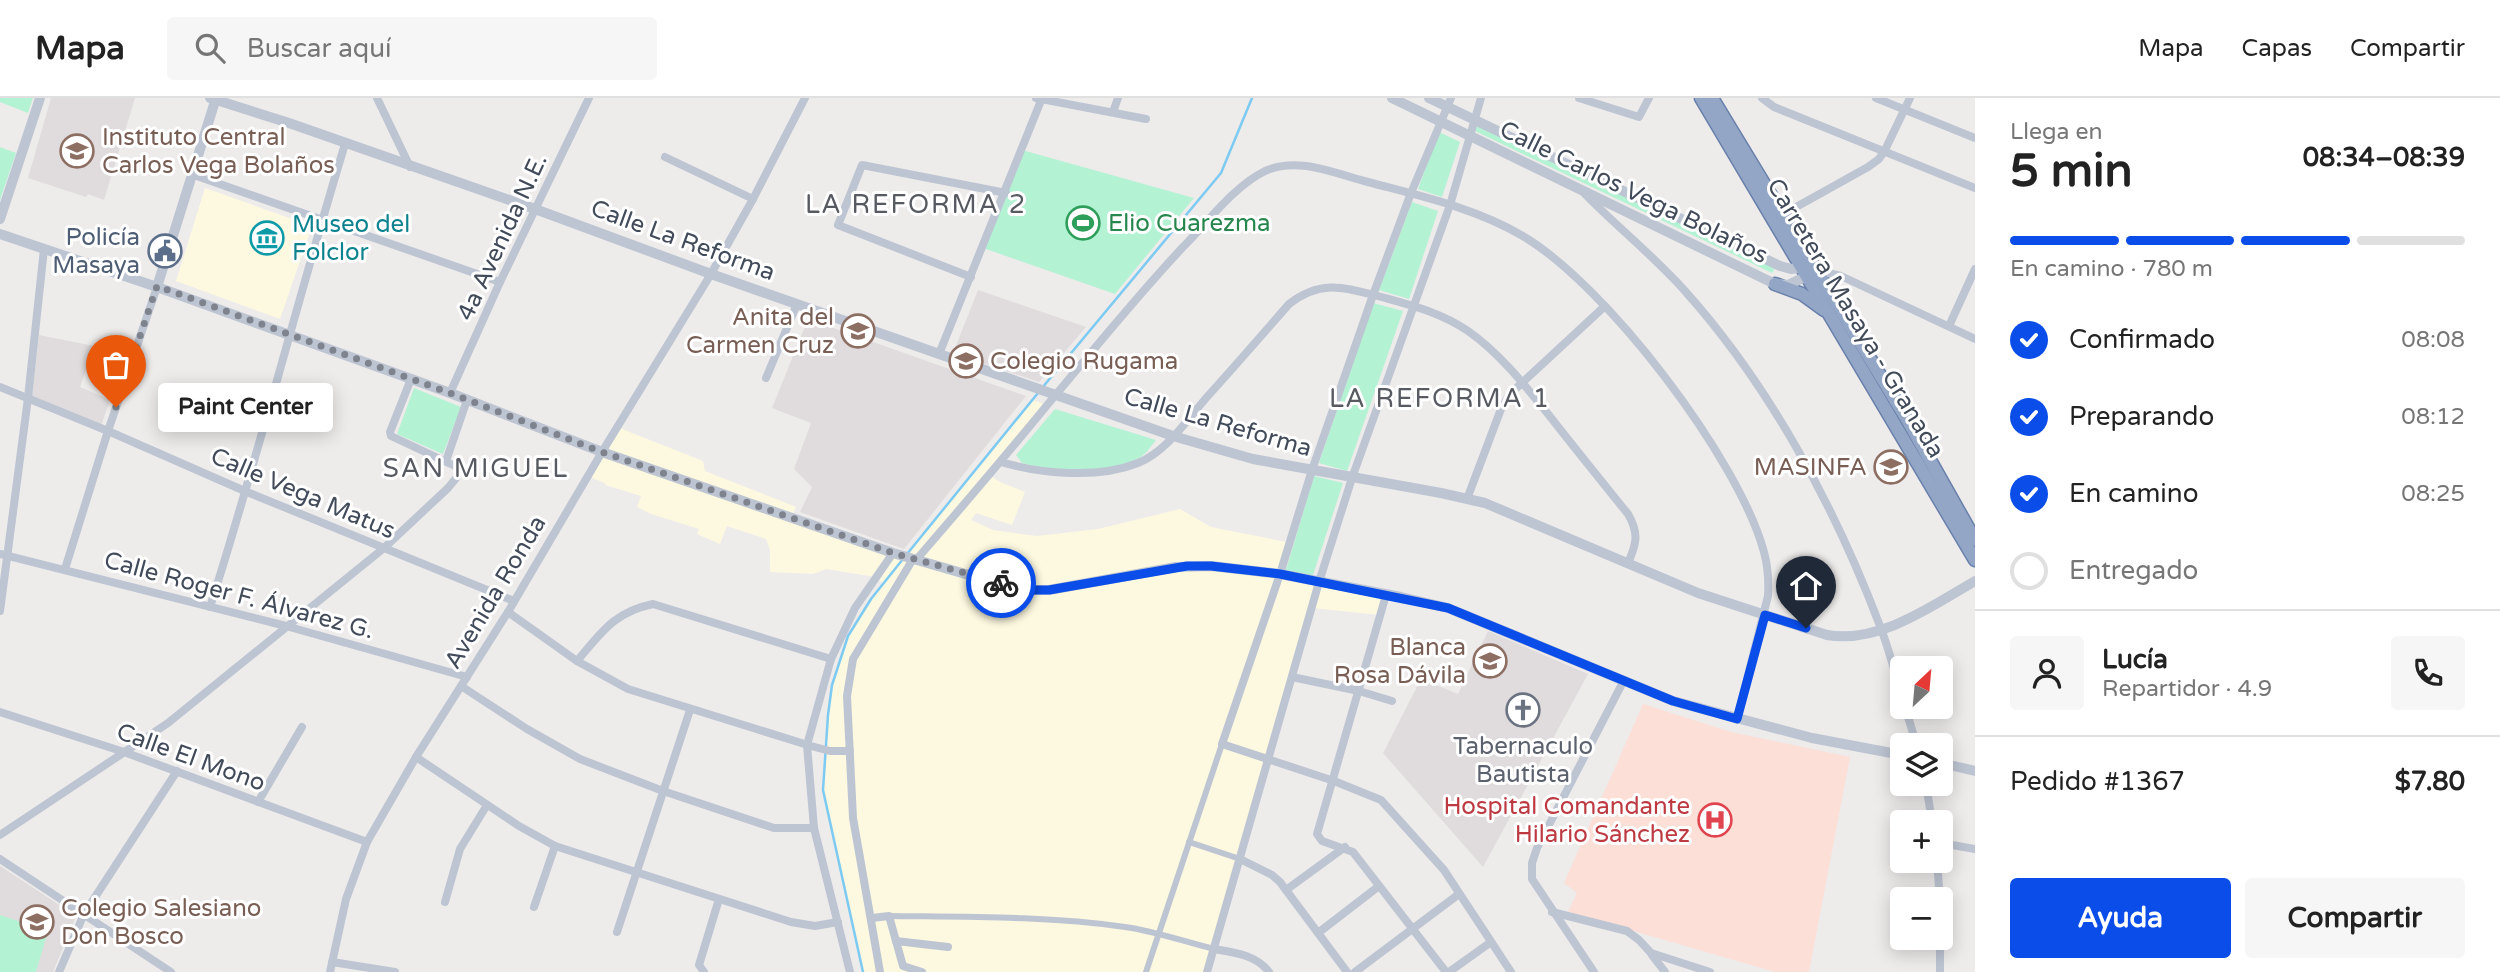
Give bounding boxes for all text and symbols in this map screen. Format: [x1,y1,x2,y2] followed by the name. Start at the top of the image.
[167,17,657,80] search box
[35,29,125,68] text: Mapa
[191,29,229,67] icon: search
[247,33,391,64] text: Buscar aquí
[2138,34,2204,63] text: Mapa
[2242,34,2312,63] text: Capas
[2350,34,2465,63] text: Compartir
[1495,115,1773,270] street label: Calle Carlos Vega Bolaños
[2010,118,2102,146] text: Llega en
[102,123,335,180] place label: Instituto Central Carlos Vega Bolaños
[58,132,96,170] school or university icon: Instituto Central Carlos Vega Bolaños
[2303,142,2465,173] text: 08:34–08:39
[2010,144,2133,199] text: 5 min
[451,149,554,325] street label: 4a Avenida N.E.
[1761,173,1951,463] street label: Carretera Masaya - Granada
[805,189,1027,220] district label: LA REFORMA 2
[587,194,779,287] street label: Calle La Reforma
[1064,204,1102,242] sports icon: Elio Cuarezma
[1108,209,1271,238] place label: Elio Cuarezma
[292,210,410,267] place label: Museo del Folclor
[248,219,286,257] museum icon: Museo del Folclor
[52,223,140,280] place label: Policía Masaya
[146,232,184,270] public building icon: Policía Masaya
[2010,255,2213,283] text: En camino · 780 m
[686,303,834,360] place label: Anita del Carmen Cruz
[839,312,877,350] school or university icon: Anita del Carmen Cruz
[2010,321,2048,359] icon: check
[2069,324,2215,355] text: Confirmado
[2401,326,2465,354] text: 08:08
[86,335,146,407] pin
[947,342,985,380] school or university icon: Colegio Rugama
[97,346,135,384] icon: bag
[990,347,1178,376] place label: Colegio Rugama
[158,382,333,432] callout: Paint Center
[1121,382,1315,463] street label: Calle La Reforma
[1329,383,1551,414] district label: LA REFORMA 1
[178,393,313,421] text: Paint Center
[2010,398,2048,436] icon: check
[2069,401,2214,432] text: Preparando
[2401,403,2465,431] text: 08:12
[206,442,399,545] street label: Calle Vega Matus
[1872,448,1910,486] school or university icon: MASINFA
[383,453,569,484] district label: SAN MIGUEL
[1754,453,1867,482] place label: MASINFA
[2010,475,2048,513] icon: check
[2069,478,2198,509] text: En camino
[2401,480,2465,508] text: 08:25
[438,510,553,674] street label: Avenida Ronda
[101,545,377,645] street label: Calle Roger F. Álvarez G.
[966,548,1036,618] courier
[2069,555,2198,586] text: Entregado
[1776,556,1836,628] pin
[982,564,1020,602] icon: bike
[1787,567,1825,605] icon: home
[1334,633,1466,690] place label: Blanca Rosa Dávila
[2010,636,2084,710] button: person
[2391,636,2465,710] button: phone
[1471,642,1509,680] school or university icon: Blanca Rosa Dávila
[2102,644,2168,675] text: Lucía
[1890,656,1953,719] north arrow
[1890,656,1953,950] map controls
[2102,675,2272,703] text: Repartidor · 4.9
[1504,691,1542,729] church icon: Tabernaculo Bautista
[113,717,269,798] street label: Calle El Mono
[1453,732,1593,789] place label: Tabernaculo Bautista
[1890,733,1953,796] button: layers
[2010,766,2185,797] text: Pedido #1367
[2395,766,2465,797] text: $7.80
[1444,792,1690,849] place label: Hospital Comandante Hilario Sánchez
[1696,801,1734,839] hospital icon: Hospital Comandante Hilario Sánchez
[1890,810,1953,873] button: +
[2010,878,2231,958] button: Ayuda
[2245,878,2465,958] button: Compartir
[1890,887,1953,950] button: −
[61,894,261,951] place label: Colegio Salesiano Don Bosco
[18,903,56,941] school or university icon: Colegio Salesiano Don Bosco

